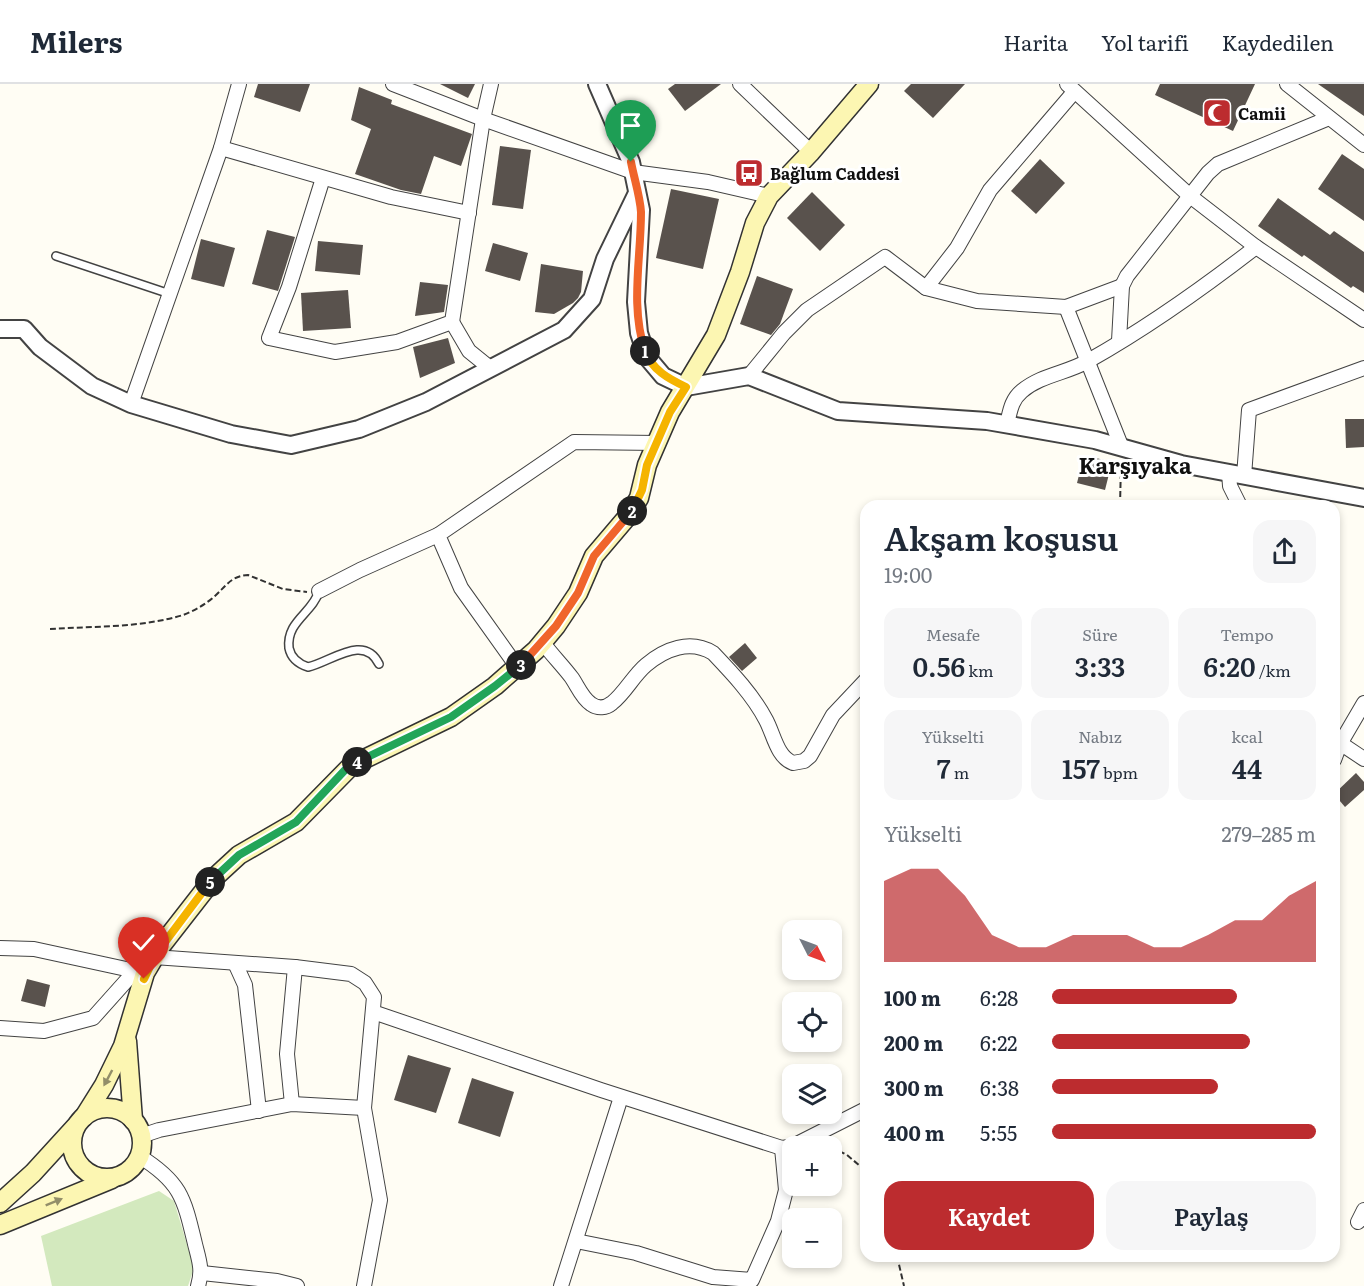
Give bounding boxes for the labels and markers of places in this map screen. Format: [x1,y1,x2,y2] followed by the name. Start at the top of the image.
[1201,97,1233,129] mosque icon: Camii
[605,100,656,162] pin
[1238,101,1286,125] place label: Camii
[733,157,765,189] bus stop icon: Bağlum Caddesi
[770,161,900,185] place label: Bağlum Caddesi
[630,336,660,366] pin: 1
[617,496,647,526] pin: 2
[506,650,536,680] pin: 3
[342,747,372,777] pin: 4
[195,867,225,897] pin: 5
[118,917,169,979] pin

